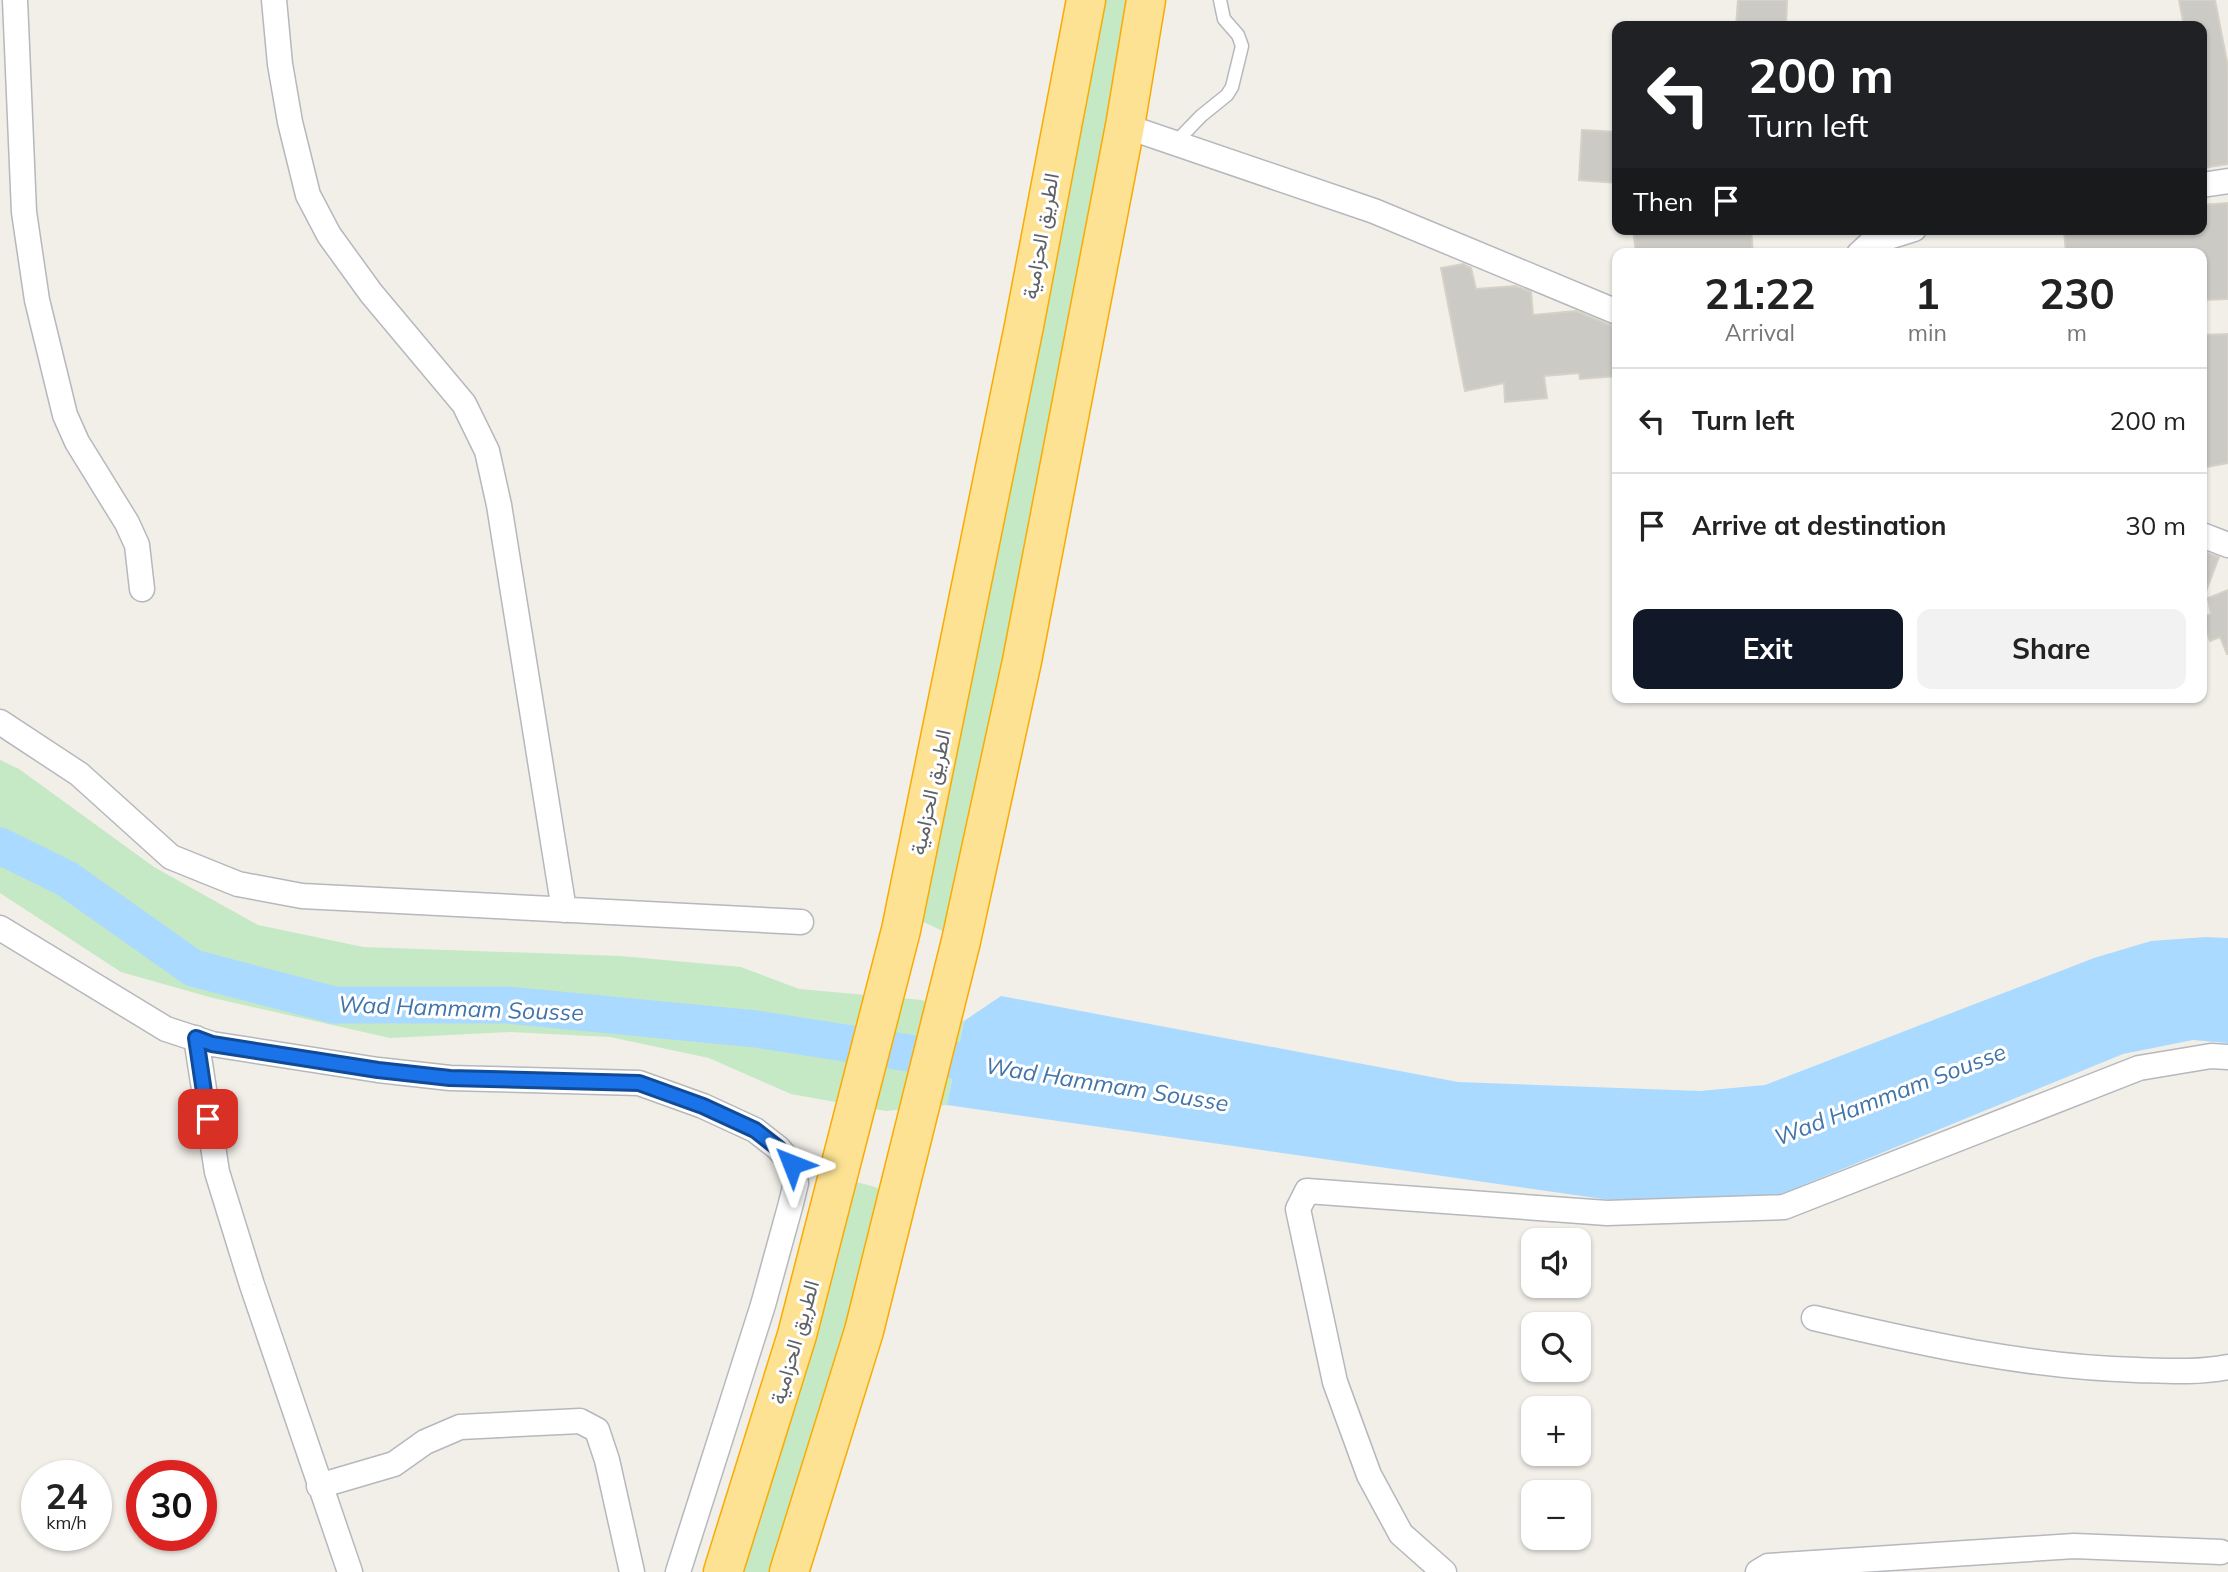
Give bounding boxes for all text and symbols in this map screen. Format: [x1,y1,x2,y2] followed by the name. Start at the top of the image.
[1748,44,1894,105] text: 200 m
[1633,49,1724,140] icon: left
[1748,105,1868,145] text: Turn left
[1016,171,1065,301] street label: الطريق الحزامية
[1707,182,1745,220] icon: arrive
[1633,185,1693,218] text: Then
[1704,267,1815,320] text: 21:22
[1915,267,1940,320] text: 1
[2039,267,2115,320] text: 230
[1725,318,1795,347] text: Arrival
[1908,318,1947,347] text: min
[2067,318,2087,347] text: m
[1633,402,1671,440] icon: left
[1692,404,1794,437] text: Turn left
[2110,404,2186,437] text: 200 m
[1633,507,1671,545] icon: arrive
[1692,509,1947,542] text: Arrive at destination
[2125,509,2186,542] text: 30 m
[1633,609,1903,689] button: Exit
[1917,609,2186,689] button: Share
[904,727,957,857] street label: الطريق الحزامية
[338,989,584,1027] water label: Wad Hammam Sousse
[1770,1036,2010,1152] water label: Wad Hammam Sousse
[983,1050,1231,1118] water label: Wad Hammam Sousse
[178,1089,238,1149] pin
[189,1100,227,1138] icon: arrive
[755,1127,829,1201] position arrow
[1521,1228,1591,1550] map controls
[1521,1228,1591,1298] button: sound
[764,1277,825,1407] street label: الطريق الحزامية
[1521,1312,1591,1382] button: search
[1521,1396,1591,1466] button: +
[126,1460,217,1551] speed limit sign: 30
[45,1474,88,1518] text: 24
[1521,1480,1591,1550] button: −
[46,1511,87,1534] text: km/h

